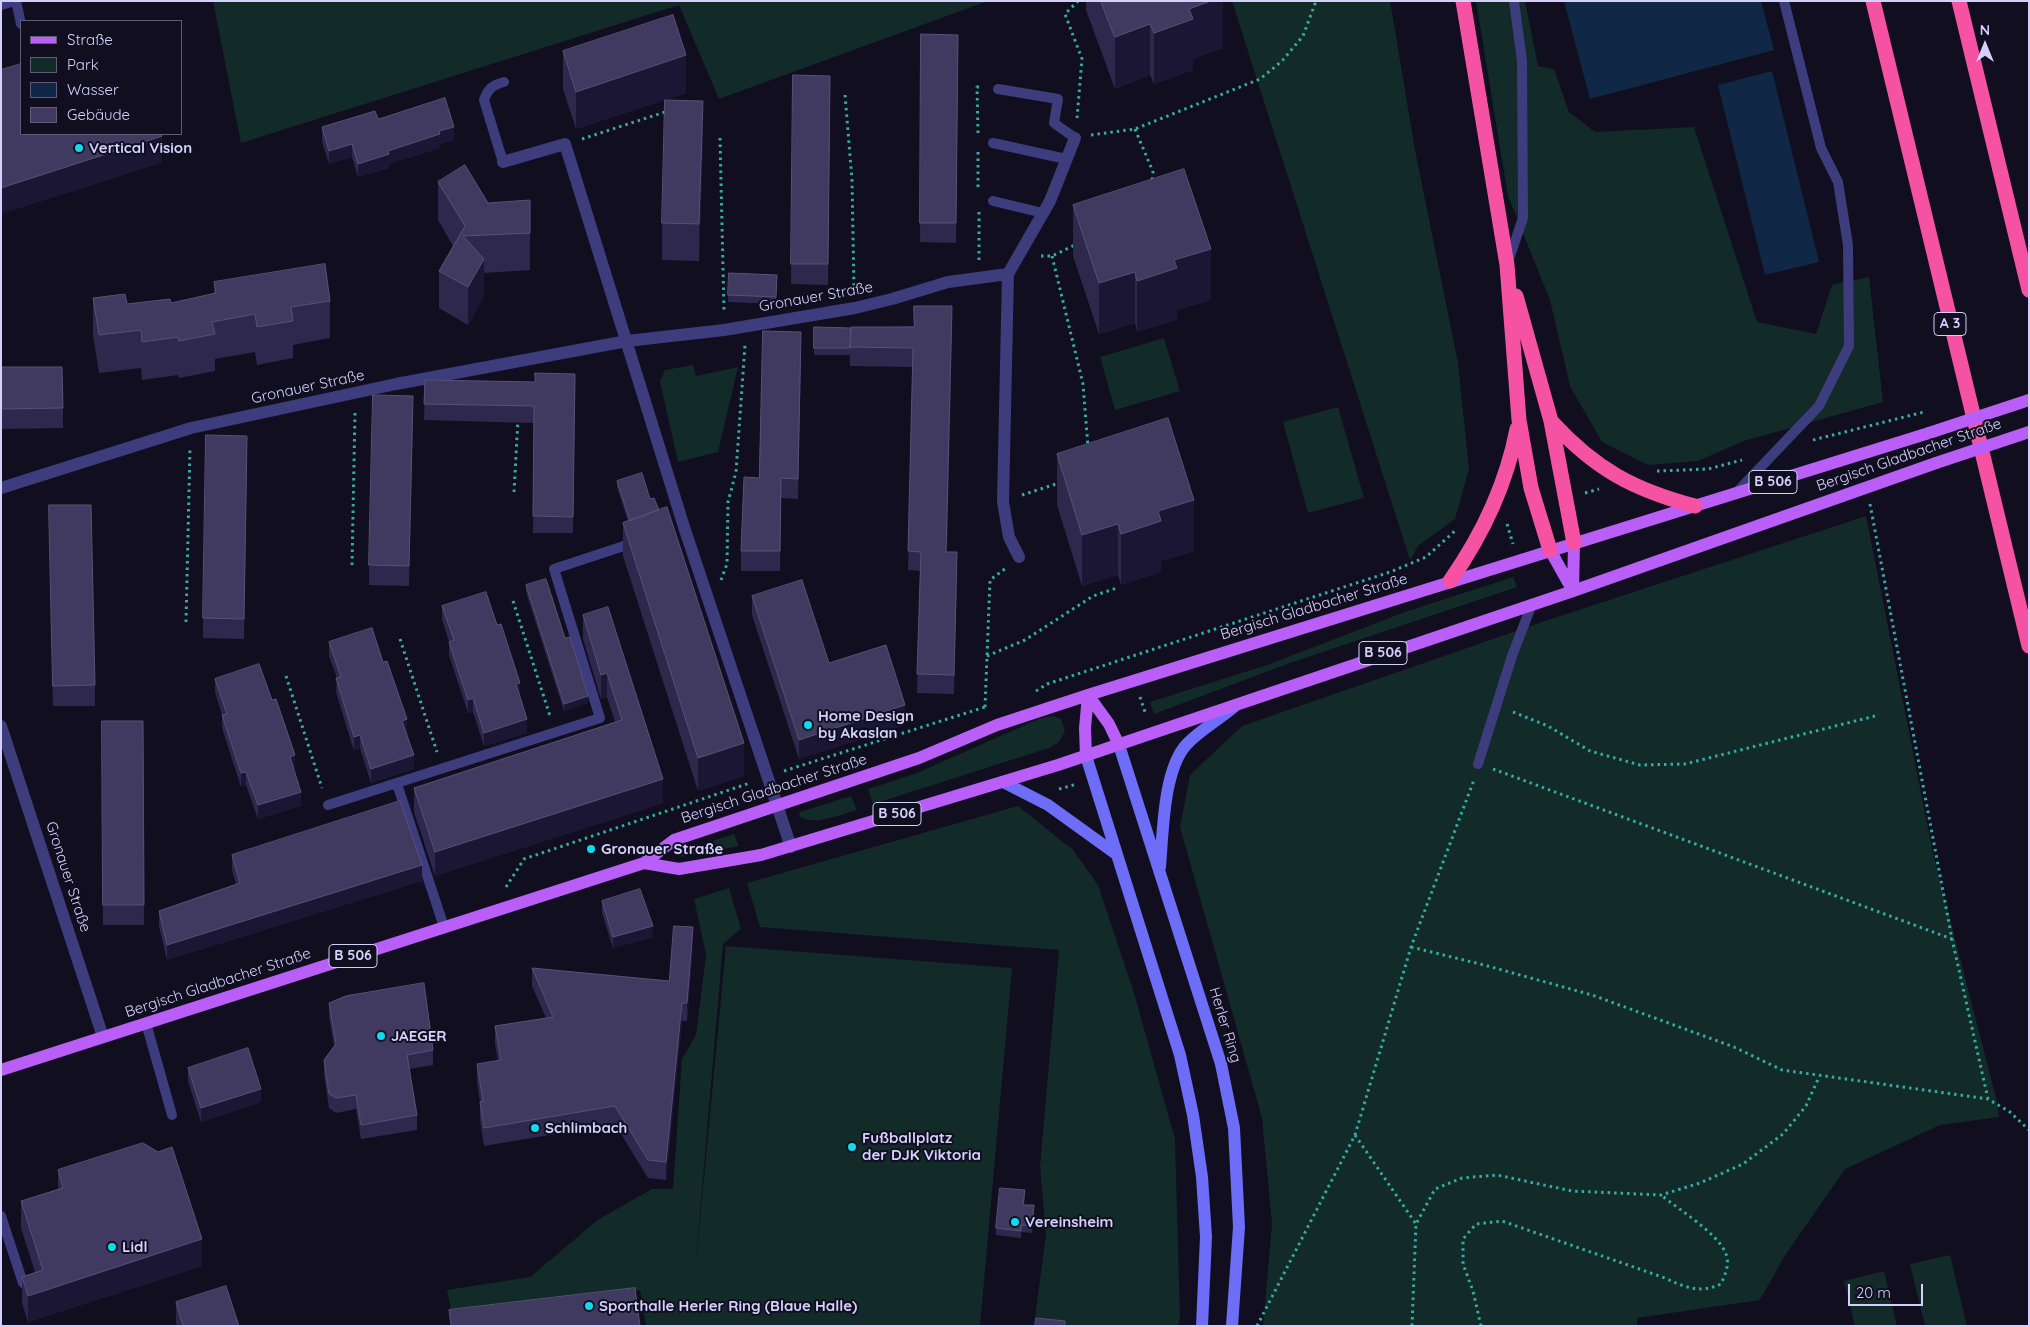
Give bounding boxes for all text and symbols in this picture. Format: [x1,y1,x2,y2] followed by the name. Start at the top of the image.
[20,20,182,135] legend
[1960,20,2010,70] north arrow
[1980,21,1990,39] text: N
[67,30,113,49] text: Straße
[67,55,99,74] text: Park
[67,80,119,99] text: Wasser
[67,105,130,124] text: Gebäude
[89,139,192,157] place label: Vertical Vision
[73,142,85,154] marker: Vertical Vision
[758,278,874,316] street label: Gronauer Straße
[1934,312,1966,336] road number: A 3
[250,366,366,408] street label: Gronauer Straße
[1814,415,2004,495] street label: Bergisch Gladbacher Straße
[1749,471,1797,494] road number: B 506
[1218,570,1410,644] street label: Bergisch Gladbacher Straße
[1359,641,1407,664] road number: B 506
[818,707,914,742] place label: Home Design by Akaslan
[802,719,814,731] marker: Home Design by Akaslan
[679,750,869,828] street label: Bergisch Gladbacher Straße
[873,802,921,826] road number: B 506
[42,819,94,935] street label: Gronauer Straße
[601,840,723,858] place label: Gronauer Straße
[585,843,597,855] marker: Gronauer Straße
[123,944,313,1022] street label: Bergisch Gladbacher Straße
[329,944,377,968] road number: B 506
[1205,985,1245,1065] street label: Herler Ring
[391,1027,447,1045] place label: JAEGER
[375,1030,387,1042] marker: JAEGER
[545,1119,627,1137] place label: Schlimbach
[529,1122,541,1134] marker: Schlimbach
[862,1129,981,1164] place label: Fußballplatz der DJK Viktoria
[846,1141,858,1153] marker: Fußballplatz der DJK Viktoria
[1025,1213,1113,1231] place label: Vereinsheim
[1009,1216,1021,1228] marker: Vereinsheim
[122,1238,147,1256] place label: Lidl
[106,1241,118,1253] marker: Lidl
[1850,1274,1925,1306] scale bar
[1856,1283,1891,1302] text: 20 m
[599,1297,857,1315] place label: Sporthalle Herler Ring (Blaue Halle)
[583,1300,595,1312] marker: Sporthalle Herler Ring (Blaue Halle)

